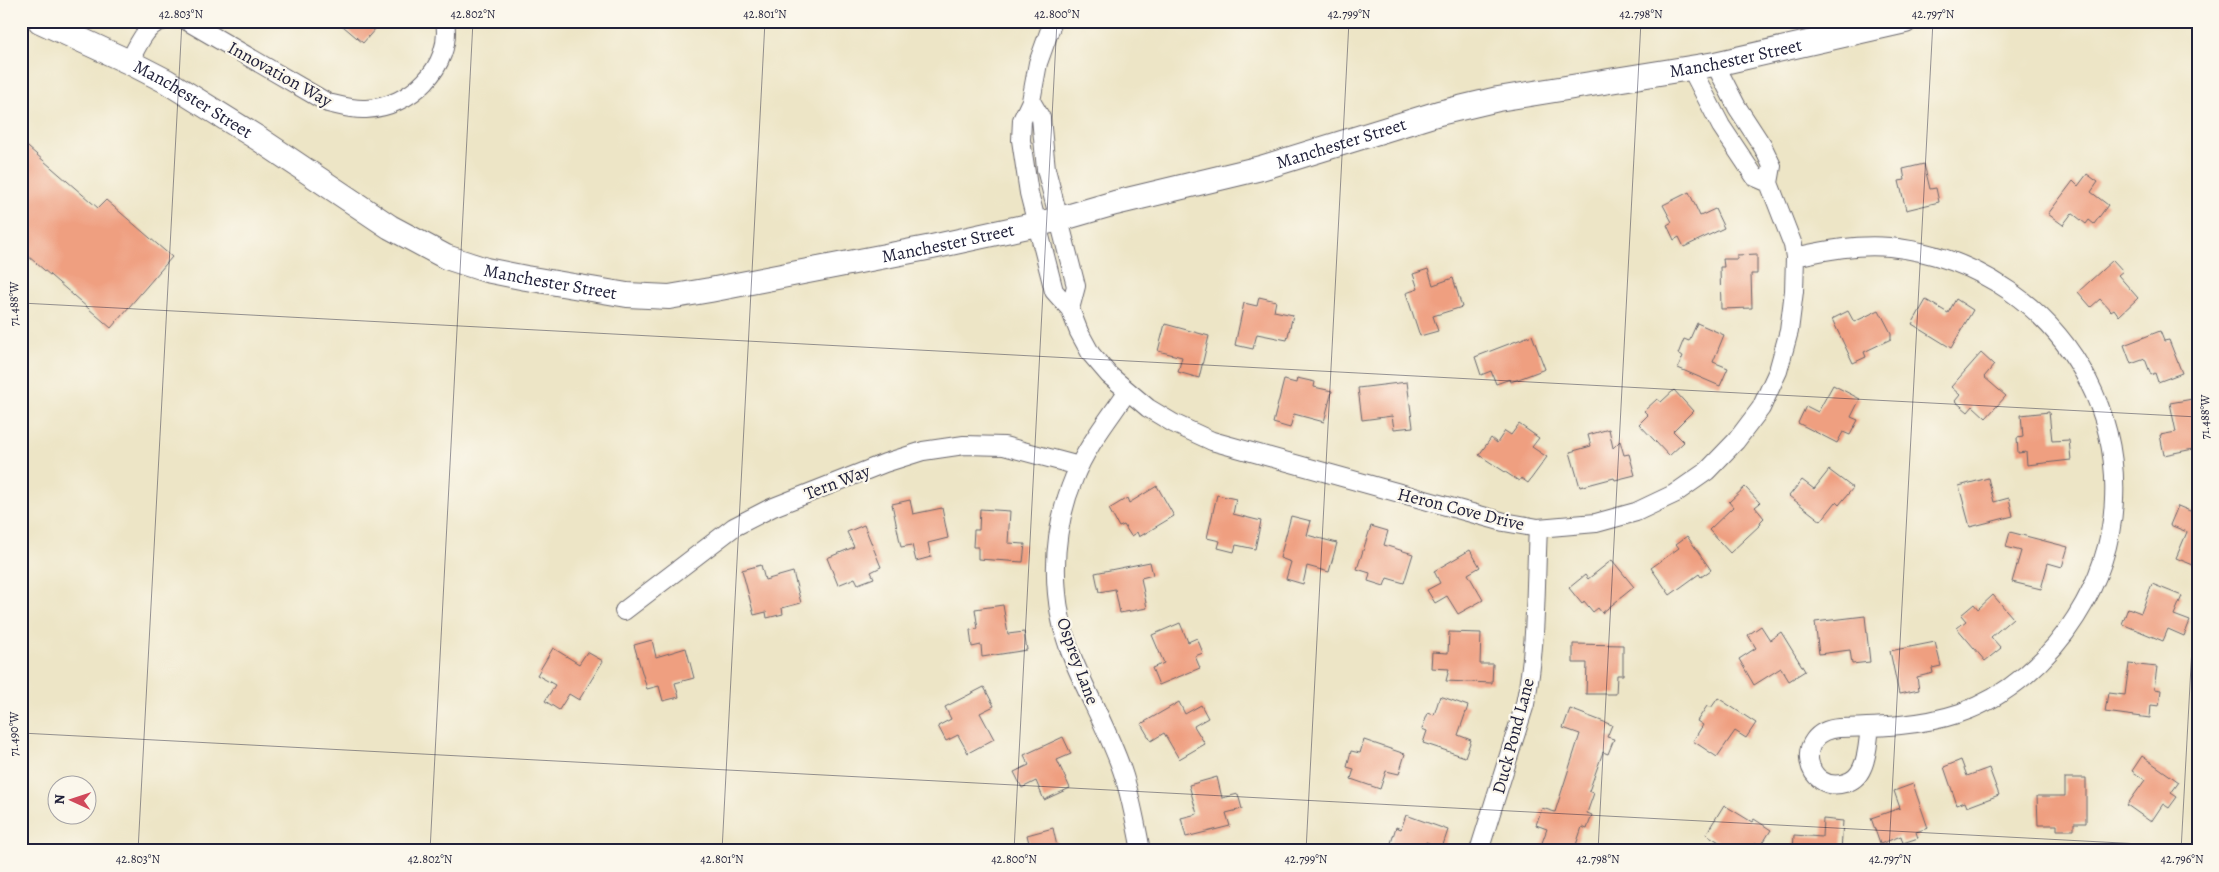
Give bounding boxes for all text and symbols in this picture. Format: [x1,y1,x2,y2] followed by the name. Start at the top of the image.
[159,6,203,22] text: 42.803°N
[451,6,496,22] text: 42.802°N
[743,6,787,22] text: 42.801°N
[1034,6,1080,22] text: 42.800°N
[1327,6,1371,22] text: 42.799°N
[1619,6,1663,22] text: 42.798°N
[1912,6,1955,22] text: 42.797°N
[1668,33,1804,83] street label: Manchester Street
[224,35,337,113] street label: Innovation Way
[129,54,257,144] street label: Manchester Street
[1273,112,1409,175] street label: Manchester Street
[880,217,1016,268] street label: Manchester Street
[482,258,619,305] street label: Manchester Street
[6,281,22,326] text: 71.488°W
[2197,394,2213,439] text: 71.488°W
[801,458,874,505] street label: Tern Way
[1395,482,1527,536] street label: Heron Cove Drive
[1051,614,1105,708] street label: Osprey Lane
[1486,675,1540,797] street label: Duck Pond Lane
[6,711,22,756] text: 71.490°W
[48,774,98,824] north arrow
[50,794,69,805] text: N
[116,851,160,867] text: 42.803°N
[408,851,453,867] text: 42.802°N
[700,851,744,867] text: 42.801°N
[991,851,1037,867] text: 42.800°N
[1284,851,1328,867] text: 42.799°N
[1576,851,1620,867] text: 42.798°N
[1869,851,1912,867] text: 42.797°N
[2160,851,2204,867] text: 42.796°N

